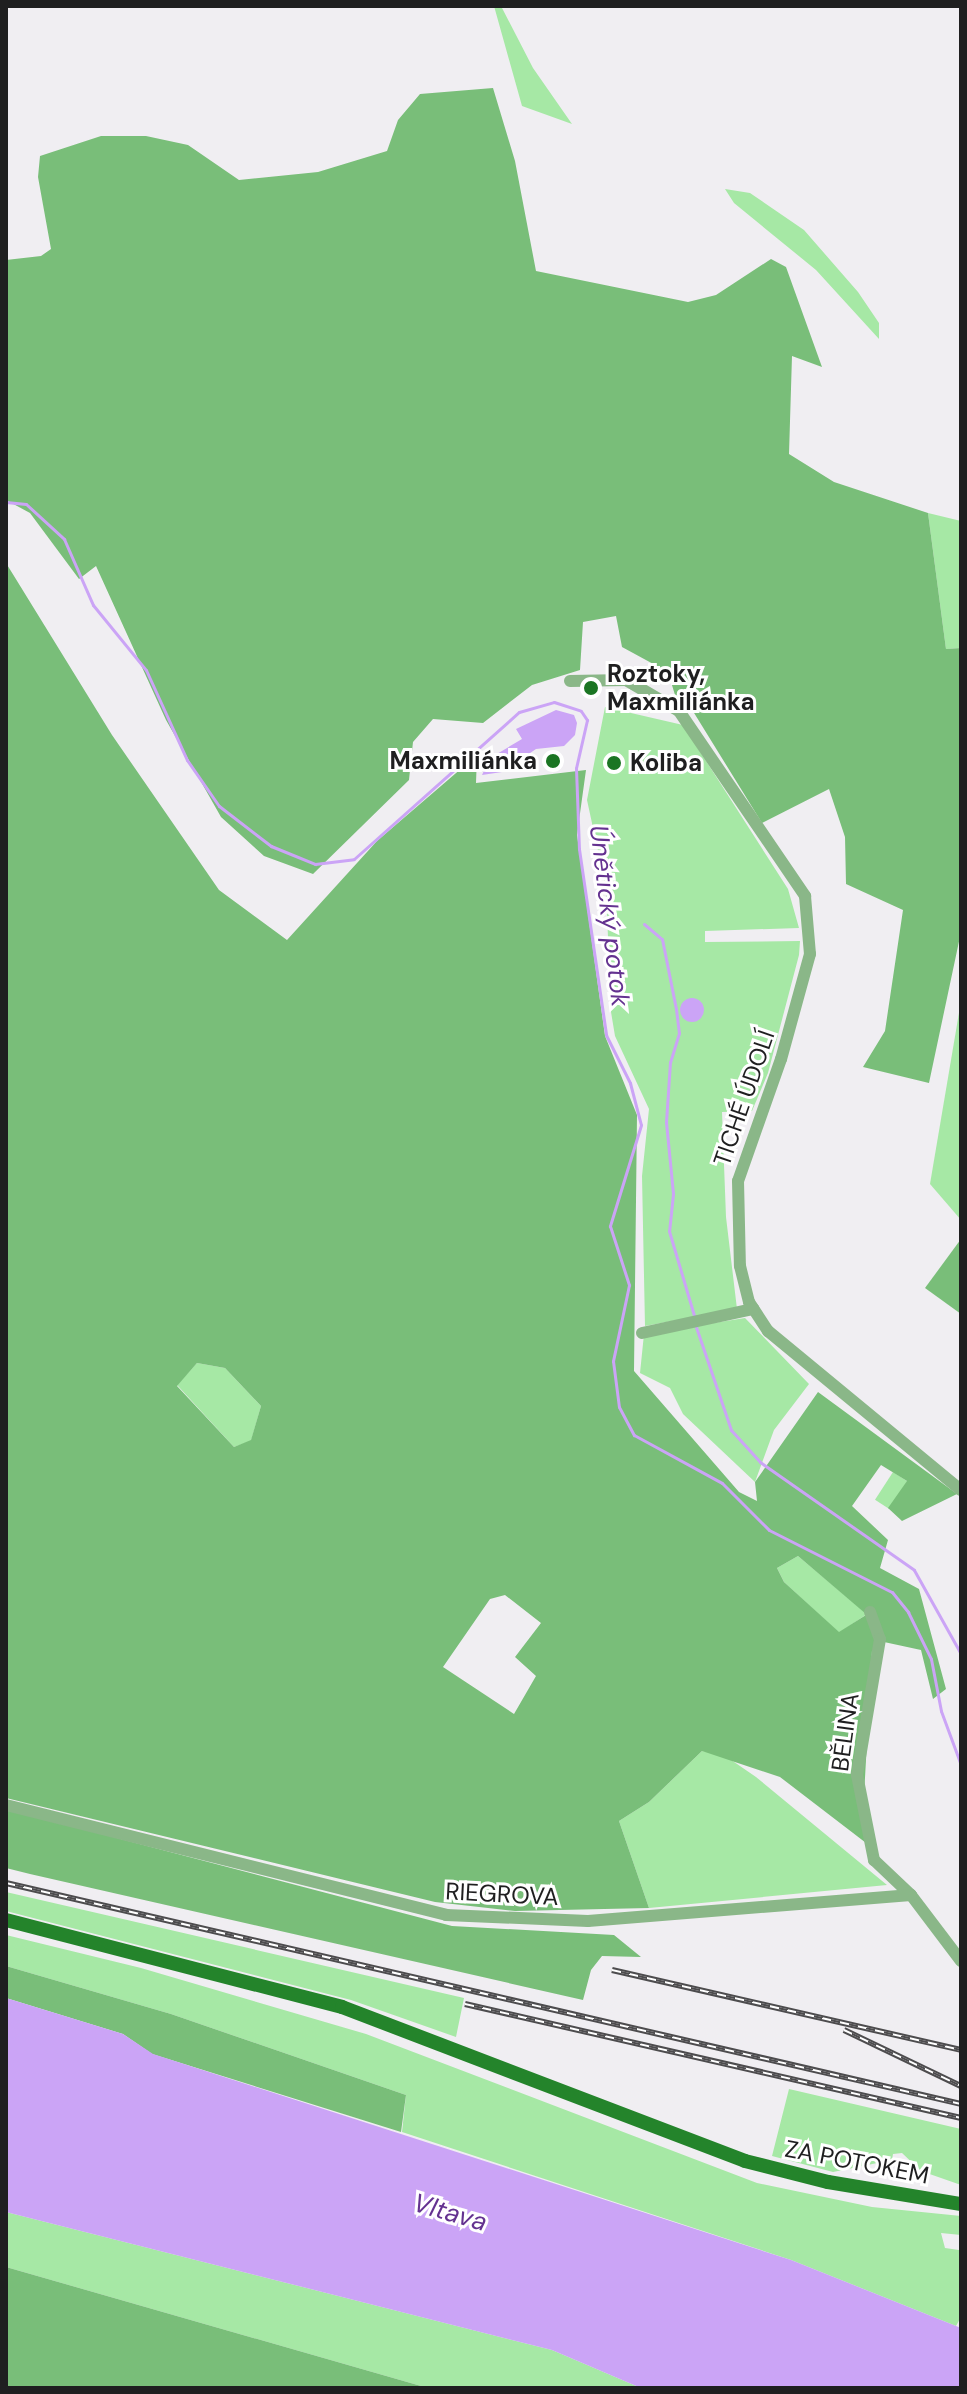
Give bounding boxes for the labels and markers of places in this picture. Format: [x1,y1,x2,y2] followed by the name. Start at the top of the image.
[607,660,755,716] place label: Roztoky, Maxmiliánka
[582,679,600,697] marker: Roztoky, Maxmiliánka
[389,747,537,775] place label: Maxmiliánka
[630,749,702,777] place label: Koliba
[544,752,562,770] marker: Maxmiliánka
[605,754,623,772] marker: Koliba

